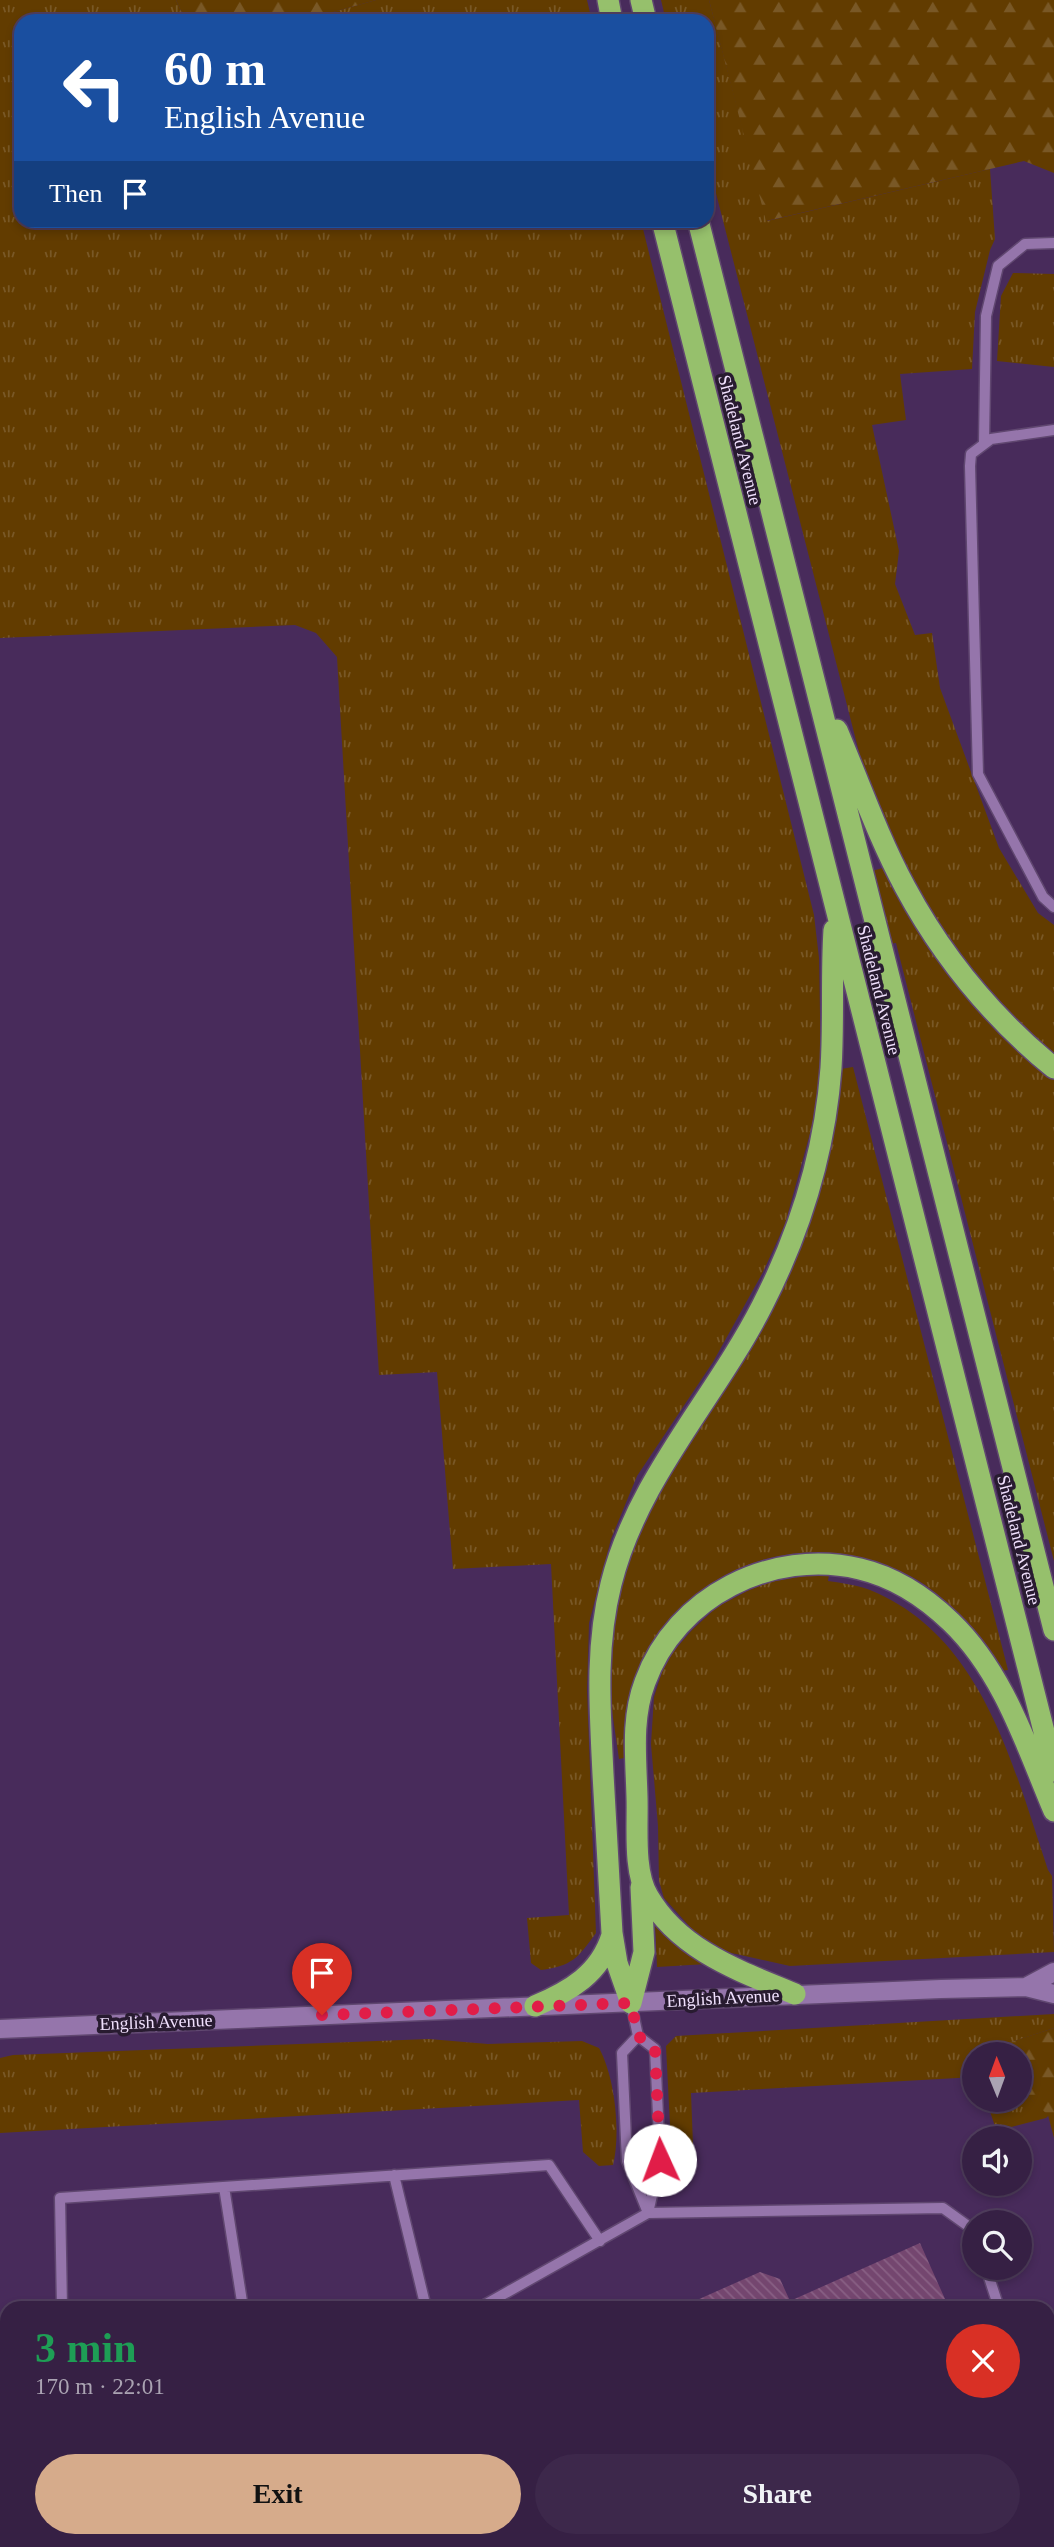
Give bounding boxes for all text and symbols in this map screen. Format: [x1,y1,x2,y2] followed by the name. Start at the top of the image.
[164,41,266,96] text: 60 m
[49,42,140,133] icon: left
[164,99,365,135] text: English Avenue
[116,175,154,213] icon: arrive
[49,179,102,208] text: Then
[714,373,766,507] street label: Shadeland Avenue
[853,923,905,1057] street label: Shadeland Avenue
[993,1473,1045,1607] street label: Shadeland Avenue
[292,1943,352,2015] pin
[303,1954,341,1992] icon: arrive
[666,1985,780,2011] street label: English Avenue
[99,2010,213,2034] street label: English Avenue
[962,2042,1032,2112] north arrow
[962,2042,1032,2280] map controls
[623,2123,697,2197] position arrow
[962,2126,1032,2196] button: sound
[962,2210,1032,2280] button: search
[946,2324,1020,2398] button: close
[35,2325,137,2371] text: 3 min
[35,2374,165,2399] text: 170 m · 22:01
[35,2454,521,2534] button: Exit
[535,2454,1020,2534] button: Share

